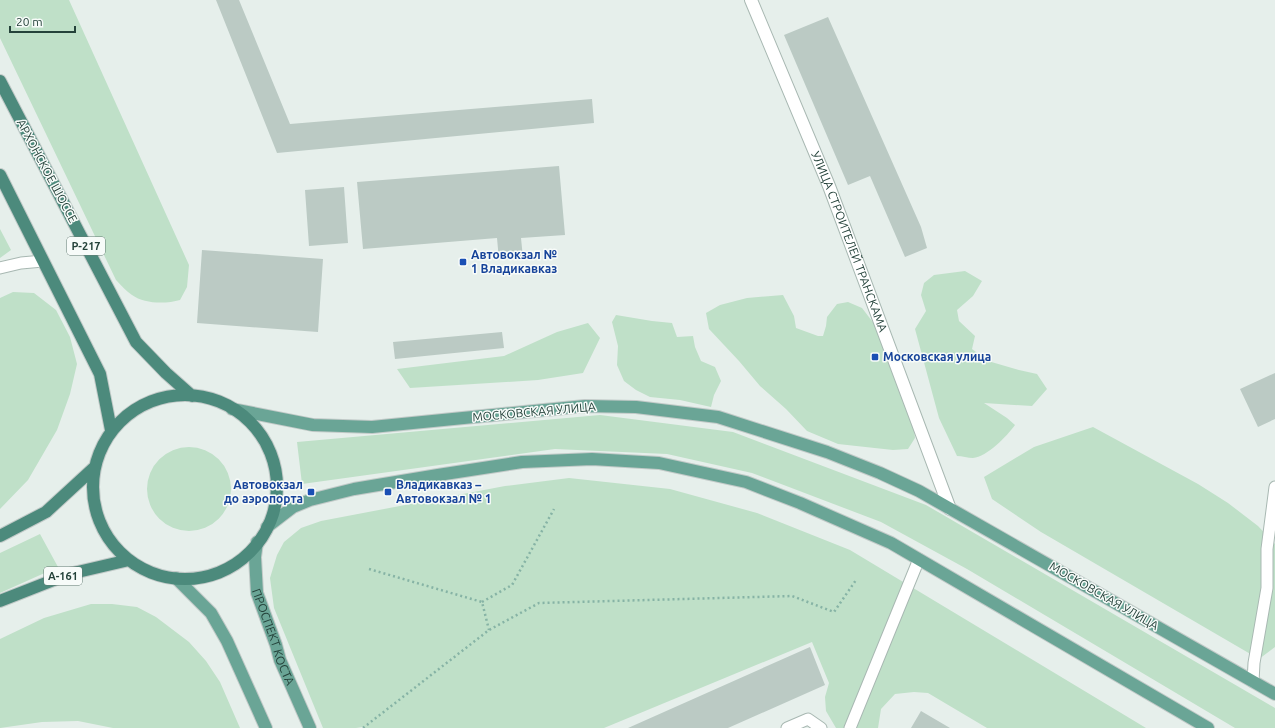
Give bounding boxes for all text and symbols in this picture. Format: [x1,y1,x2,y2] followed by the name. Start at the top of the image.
[10,8,75,34] scale bar
[16,15,43,28] text: 20 m
[15,117,80,225] street label: АРХОНСКОЕ ШОССЕ
[809,149,890,334] street label: УЛИЦА СТРОИТЕЛЕЙ ТРАНСКАМА
[67,237,105,255] road number: Р-217
[471,248,558,275] place label: Автовокзал № 1 Владикавказ
[458,257,468,267] marker: Автовокзал № 1 Владикавказ
[883,350,991,363] place label: Московская улица
[870,352,880,362] marker: Московская улица
[472,400,596,423] street label: МОСКОВСКАЯ УЛИЦА
[224,478,303,505] place label: Автовокзал до аэропорта
[396,478,492,505] place label: Владикавказ – Автовокзал № 1
[306,487,316,497] marker: Автовокзал до аэропорта
[383,487,393,497] marker: Владикавказ – Автовокзал № 1
[1047,559,1161,632] street label: МОСКОВСКАЯ УЛИЦА
[44,567,82,585] road number: А-161
[250,587,297,687] street label: ПРОСПЕКТ КОСТА

